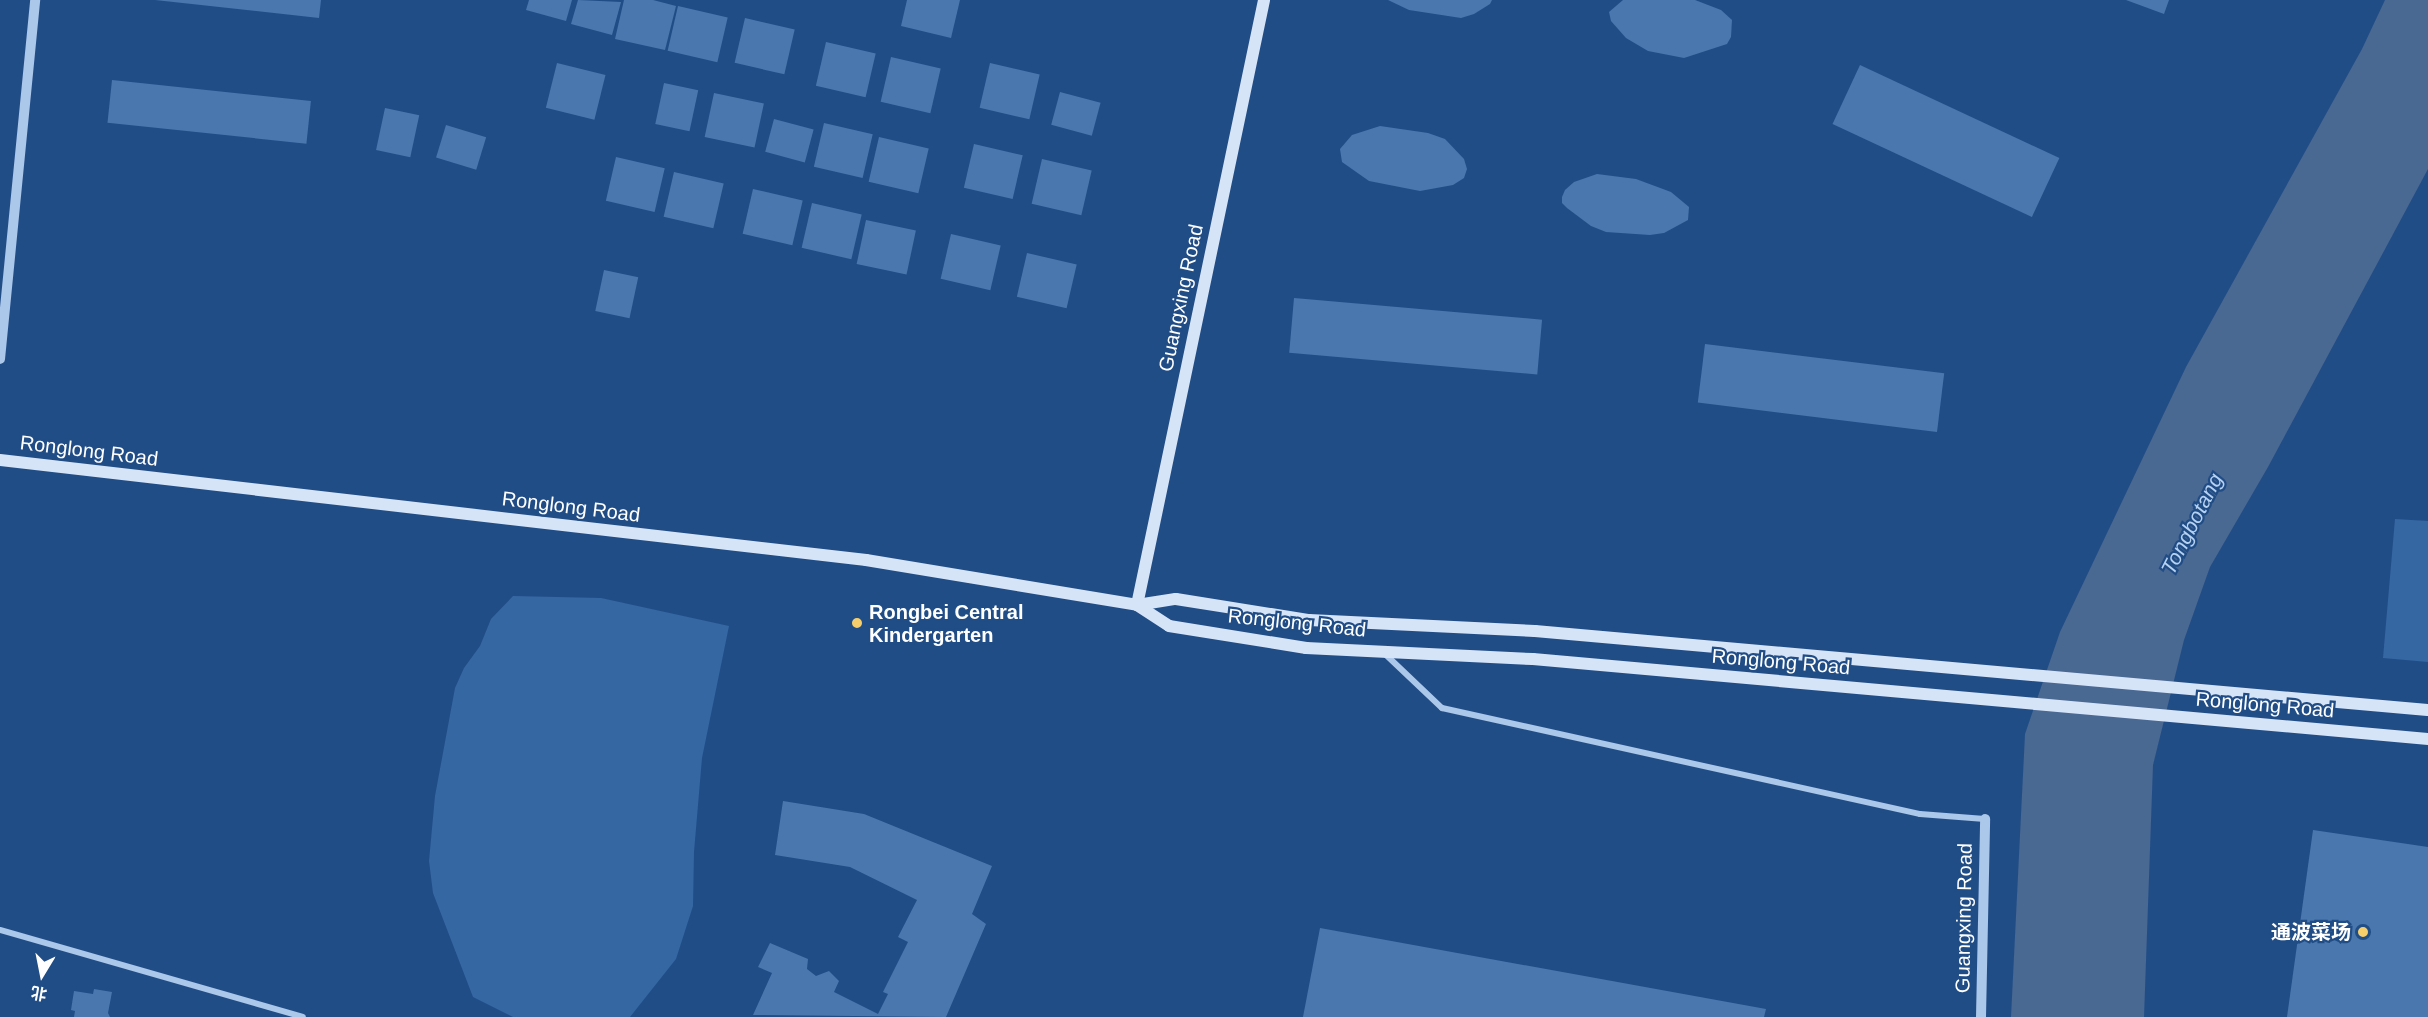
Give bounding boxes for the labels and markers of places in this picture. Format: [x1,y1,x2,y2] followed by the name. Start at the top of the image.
[869,600,1023,647] place label: Rongbei Central Kindergarten
[850,616,864,630] marker: Rongbei Central Kindergarten
[2271,920,2351,944] place label: 通波菜场
[2356,925,2370,939] marker: 通波菜场

